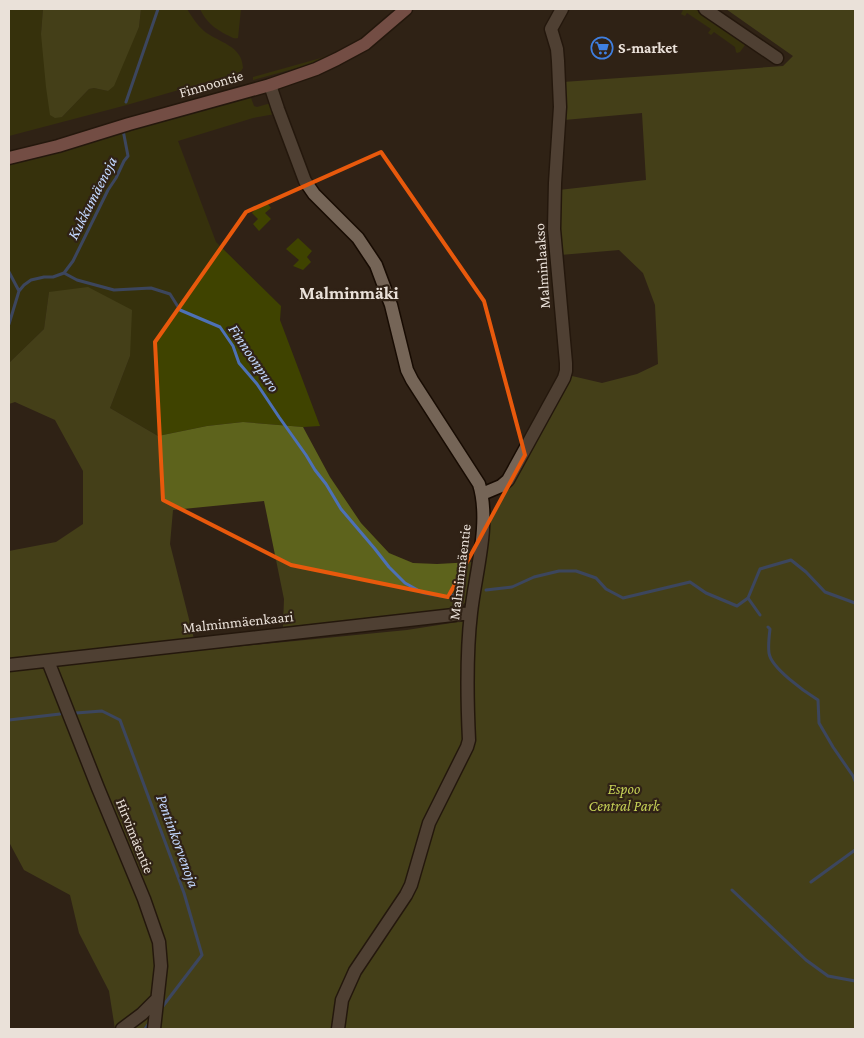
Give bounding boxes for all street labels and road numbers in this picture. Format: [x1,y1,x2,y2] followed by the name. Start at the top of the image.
[177,67,245,101] street label: Finnoontie
[531,223,553,309] street label: Malminlaakso
[446,523,474,621] street label: Malminmäentie
[182,608,294,636] street label: Malminmäenkaari
[113,796,157,876] street label: Hirvimäentie

